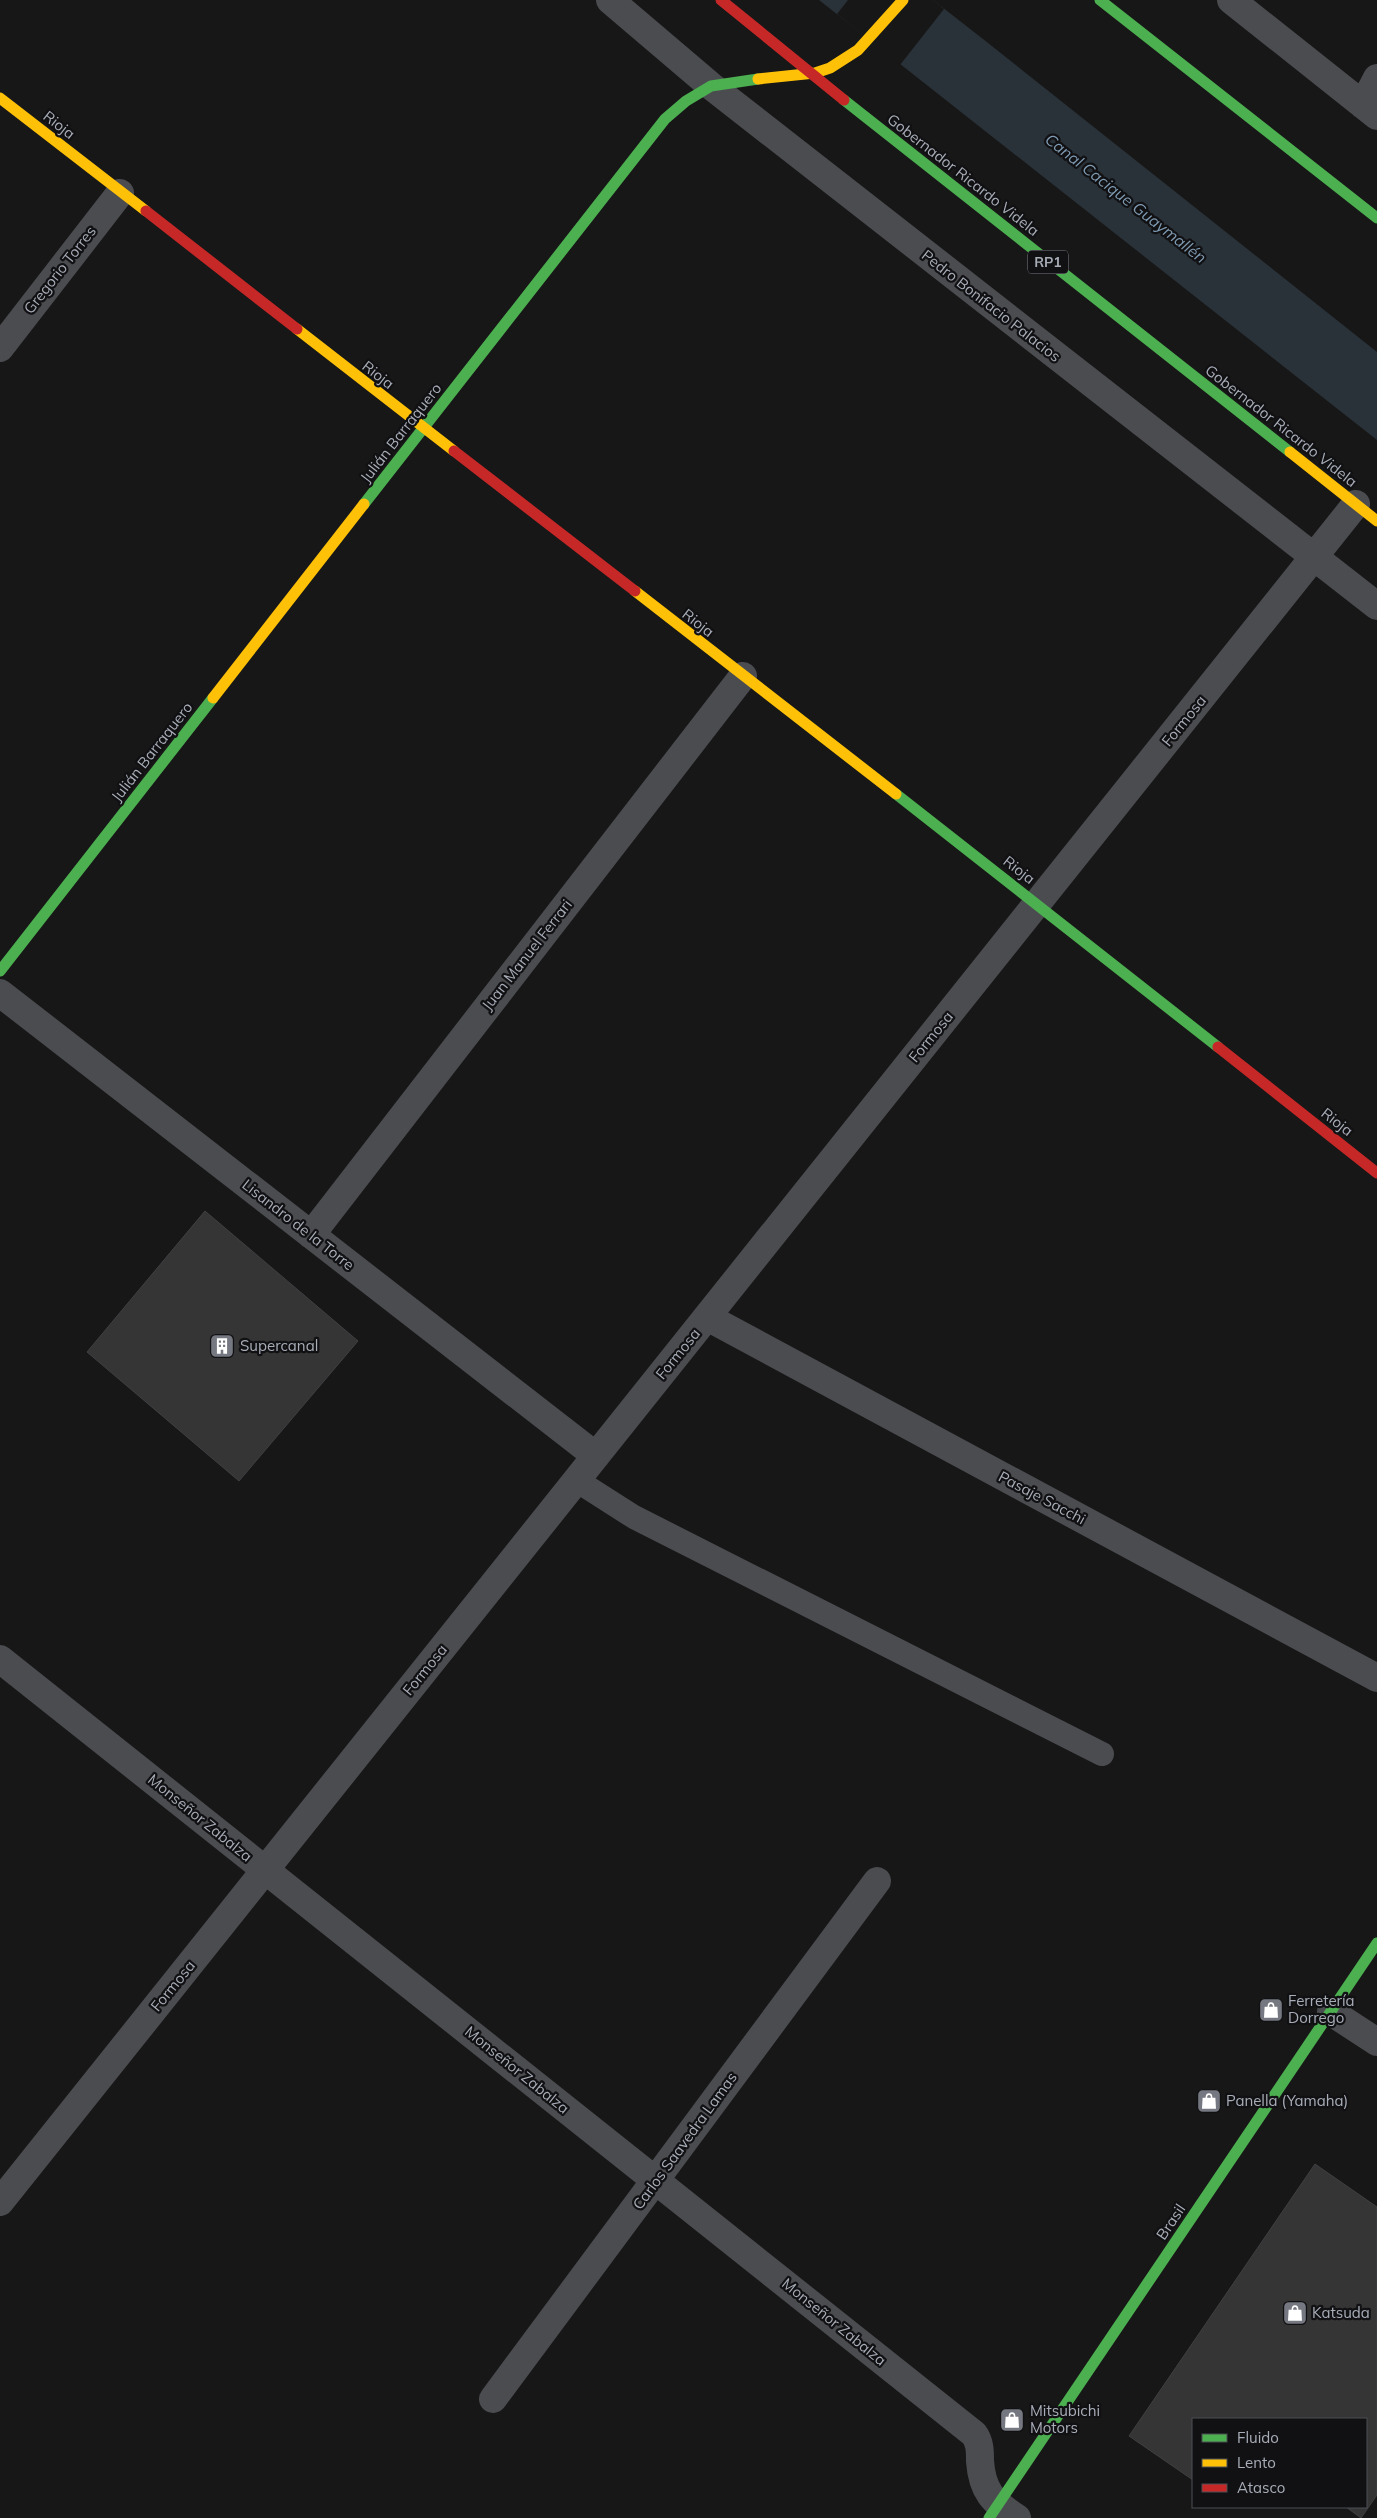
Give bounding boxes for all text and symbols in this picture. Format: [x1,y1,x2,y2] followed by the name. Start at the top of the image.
[40,106,79,143] street label: Rioja
[883,109,1043,240] street label: Gobernador Ricardo Videla
[1041,129,1211,267] water label: Canal Cacique Guaymallén
[19,222,100,317] street label: Gregorio Torres
[918,245,1065,366] street label: Pedro Bonifacio Palacios
[1028,250,1068,274] road number: RP1
[359,356,398,393] street label: Rioja
[1201,360,1361,491] street label: Gobernador Ricardo Videla
[356,379,445,486] street label: Julián Barraquero
[679,604,718,641] street label: Rioja
[1157,691,1210,750] street label: Formosa
[107,698,196,805] street label: Julián Barraquero
[1000,851,1039,888] street label: Rioja
[477,895,576,1014] street label: Juan Manuel Ferrari
[904,1007,957,1066] street label: Formosa
[1318,1103,1357,1140] street label: Rioja
[239,1175,358,1274] street label: Lisandro de la Torre
[651,1324,704,1383] street label: Formosa
[209,1333,235,1359] building icon: Supercanal
[240,1336,318,1355] place label: Supercanal
[995,1467,1089,1528] street label: Pasaje Sacchi
[398,1640,451,1699] street label: Formosa
[144,1770,256,1865] street label: Monseñor Zabalza
[146,1956,199,2015] street label: Formosa
[1288,1991,1355,2027] place label: Ferretería Dorrego
[1258,1997,1284,2023] shop icon: Ferretería Dorrego
[461,2022,573,2117] street label: Monseñor Zabalza
[628,2068,741,2213] street label: Carlos Saavedra Lamas
[1196,2088,1222,2114] shop icon: Panella (Yamaha)
[1226,2091,1348,2110] place label: Panella (Yamaha)
[1152,2200,1189,2243] street label: Brasil
[778,2274,890,2369] street label: Monseñor Zabalza
[1282,2300,1308,2326] shop icon: Katsuda
[1312,2303,1370,2322] place label: Katsuda
[1030,2401,1100,2437] place label: Mitsubichi Motors
[999,2407,1025,2433] shop icon: Mitsubichi Motors
[1192,2418,1367,2508] legend
[1237,2428,1279,2447] text: Fluido
[1237,2453,1276,2472] text: Lento
[1237,2478,1285,2497] text: Atasco

